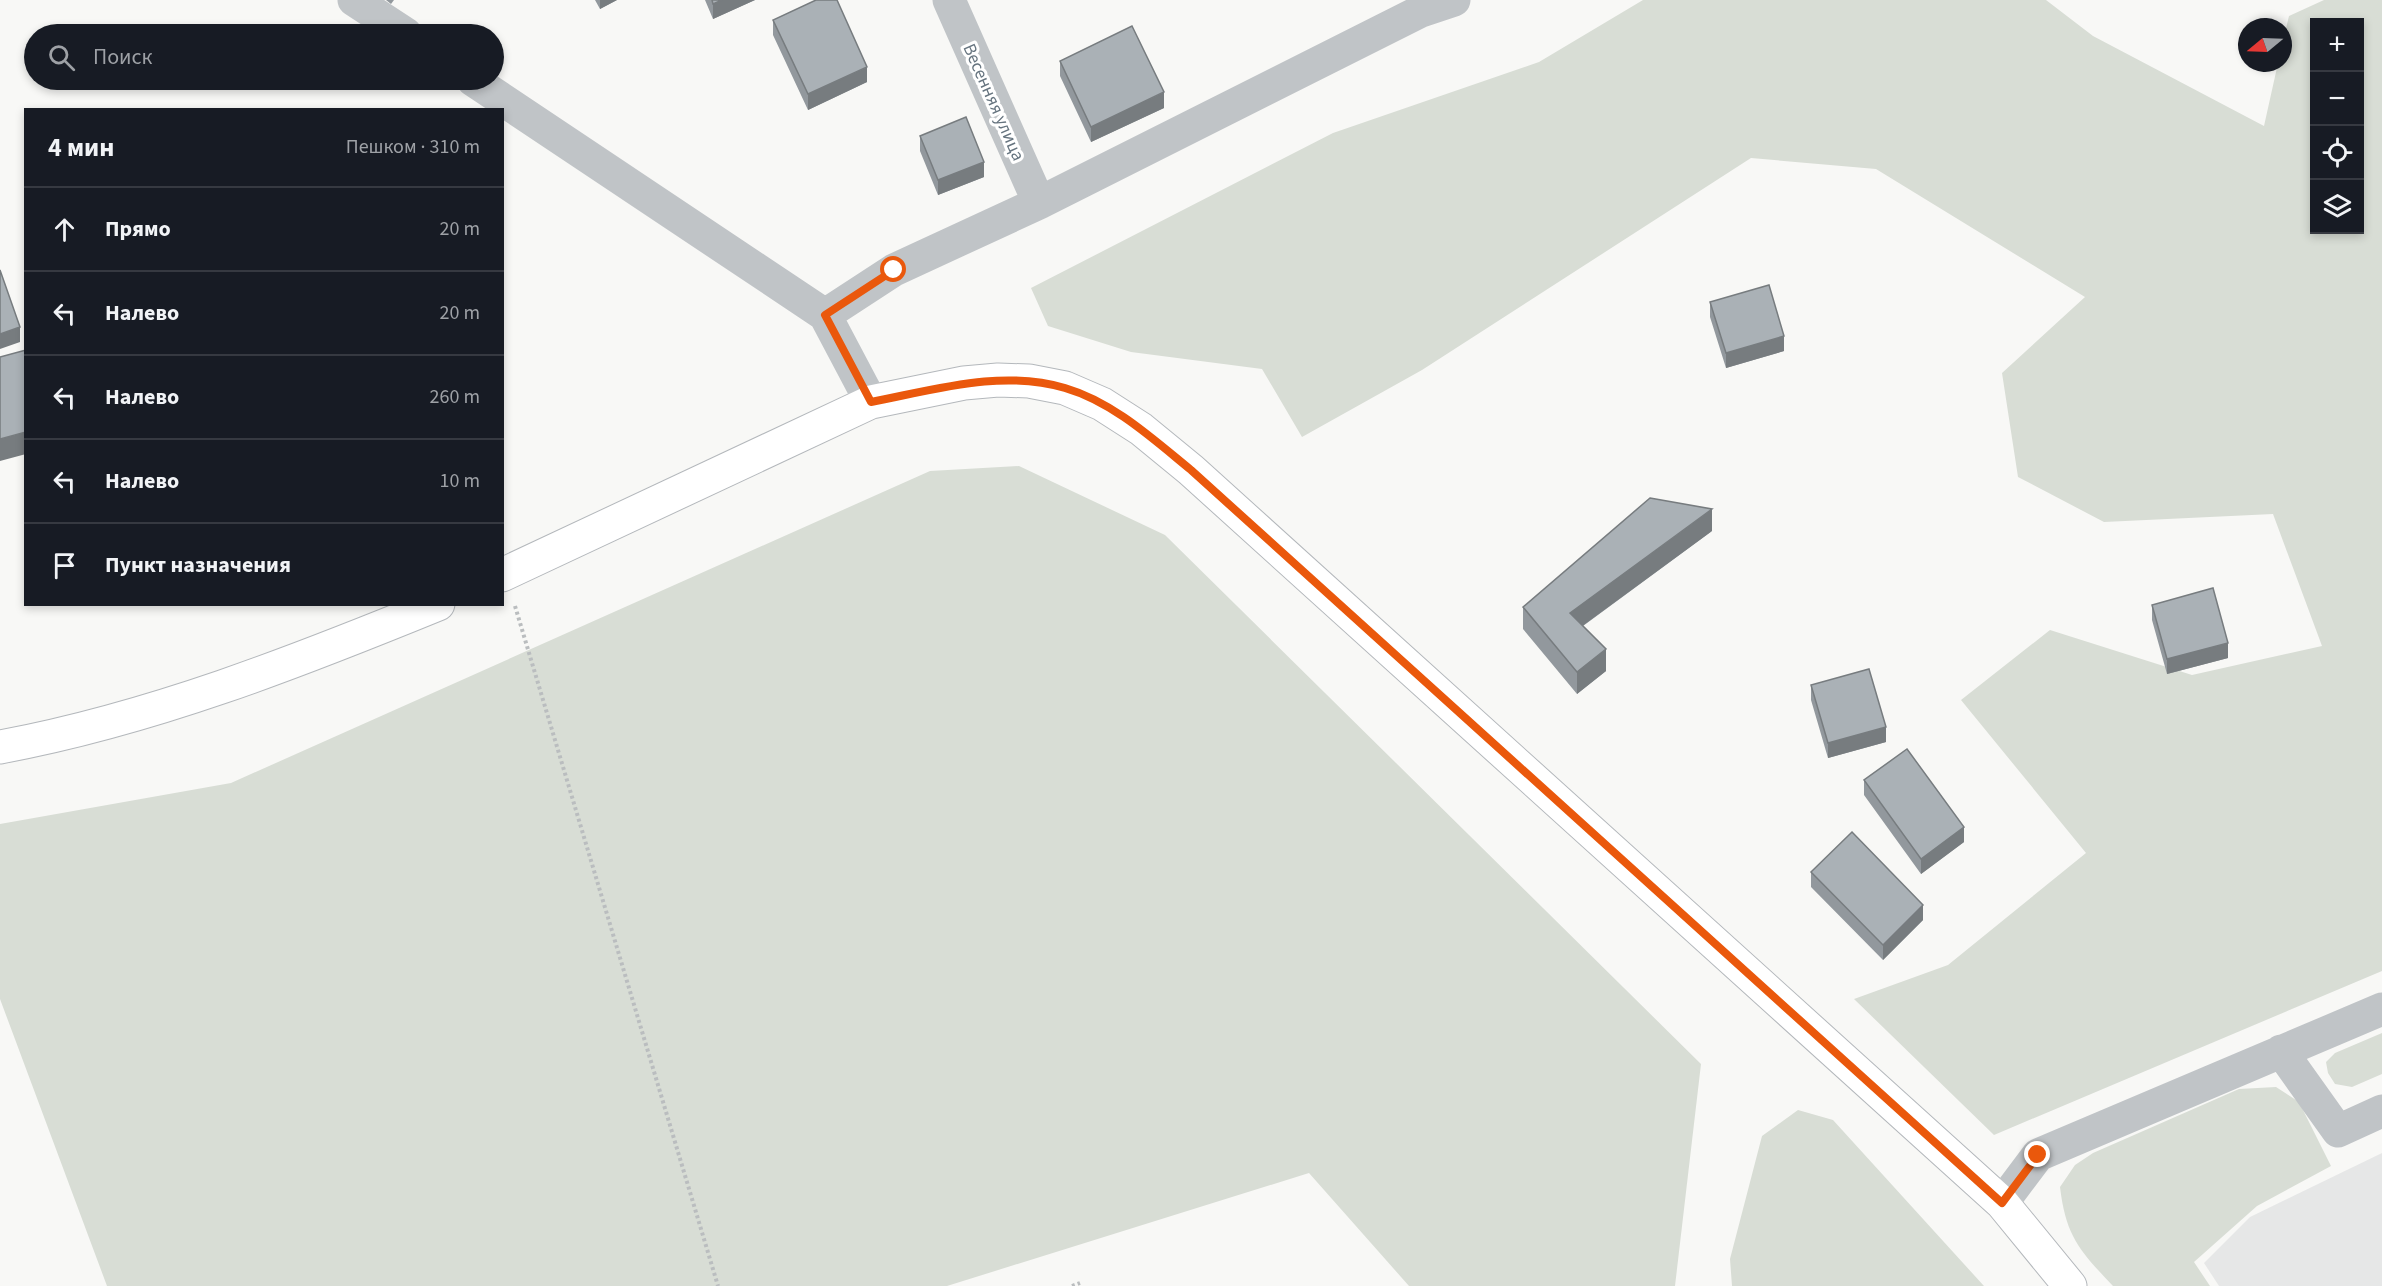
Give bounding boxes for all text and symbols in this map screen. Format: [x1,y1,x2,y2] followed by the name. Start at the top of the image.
[2238,18,2292,72] north arrow
[2310,18,2364,234] map controls
[2310,18,2364,72] button: +
[24,24,504,90] search box
[957,40,1031,165] street label: Весенняя улица
[45,41,78,74] icon: search
[93,41,152,73] text: Поиск
[2310,72,2364,126] button: −
[2310,126,2364,180] button: locate
[48,129,114,166] text: 4 мин
[346,133,480,161] text: Пешком · 310 m
[2310,180,2364,234] button: layers
[48,213,81,246] icon: ahead
[105,213,171,245] text: Прямо
[440,215,480,243] text: 20 m
[880,256,906,282] route start
[48,297,81,330] icon: left
[105,297,179,329] text: Налево
[440,299,480,327] text: 20 m
[48,381,81,414] icon: left
[105,381,179,413] text: Налево
[430,383,480,411] text: 260 m
[48,465,81,498] icon: left
[105,465,179,497] text: Налево
[440,467,480,495] text: 10 m
[48,549,81,582] icon: arrive
[105,549,291,581] text: Пункт назначения
[2024,1141,2050,1167] route end

